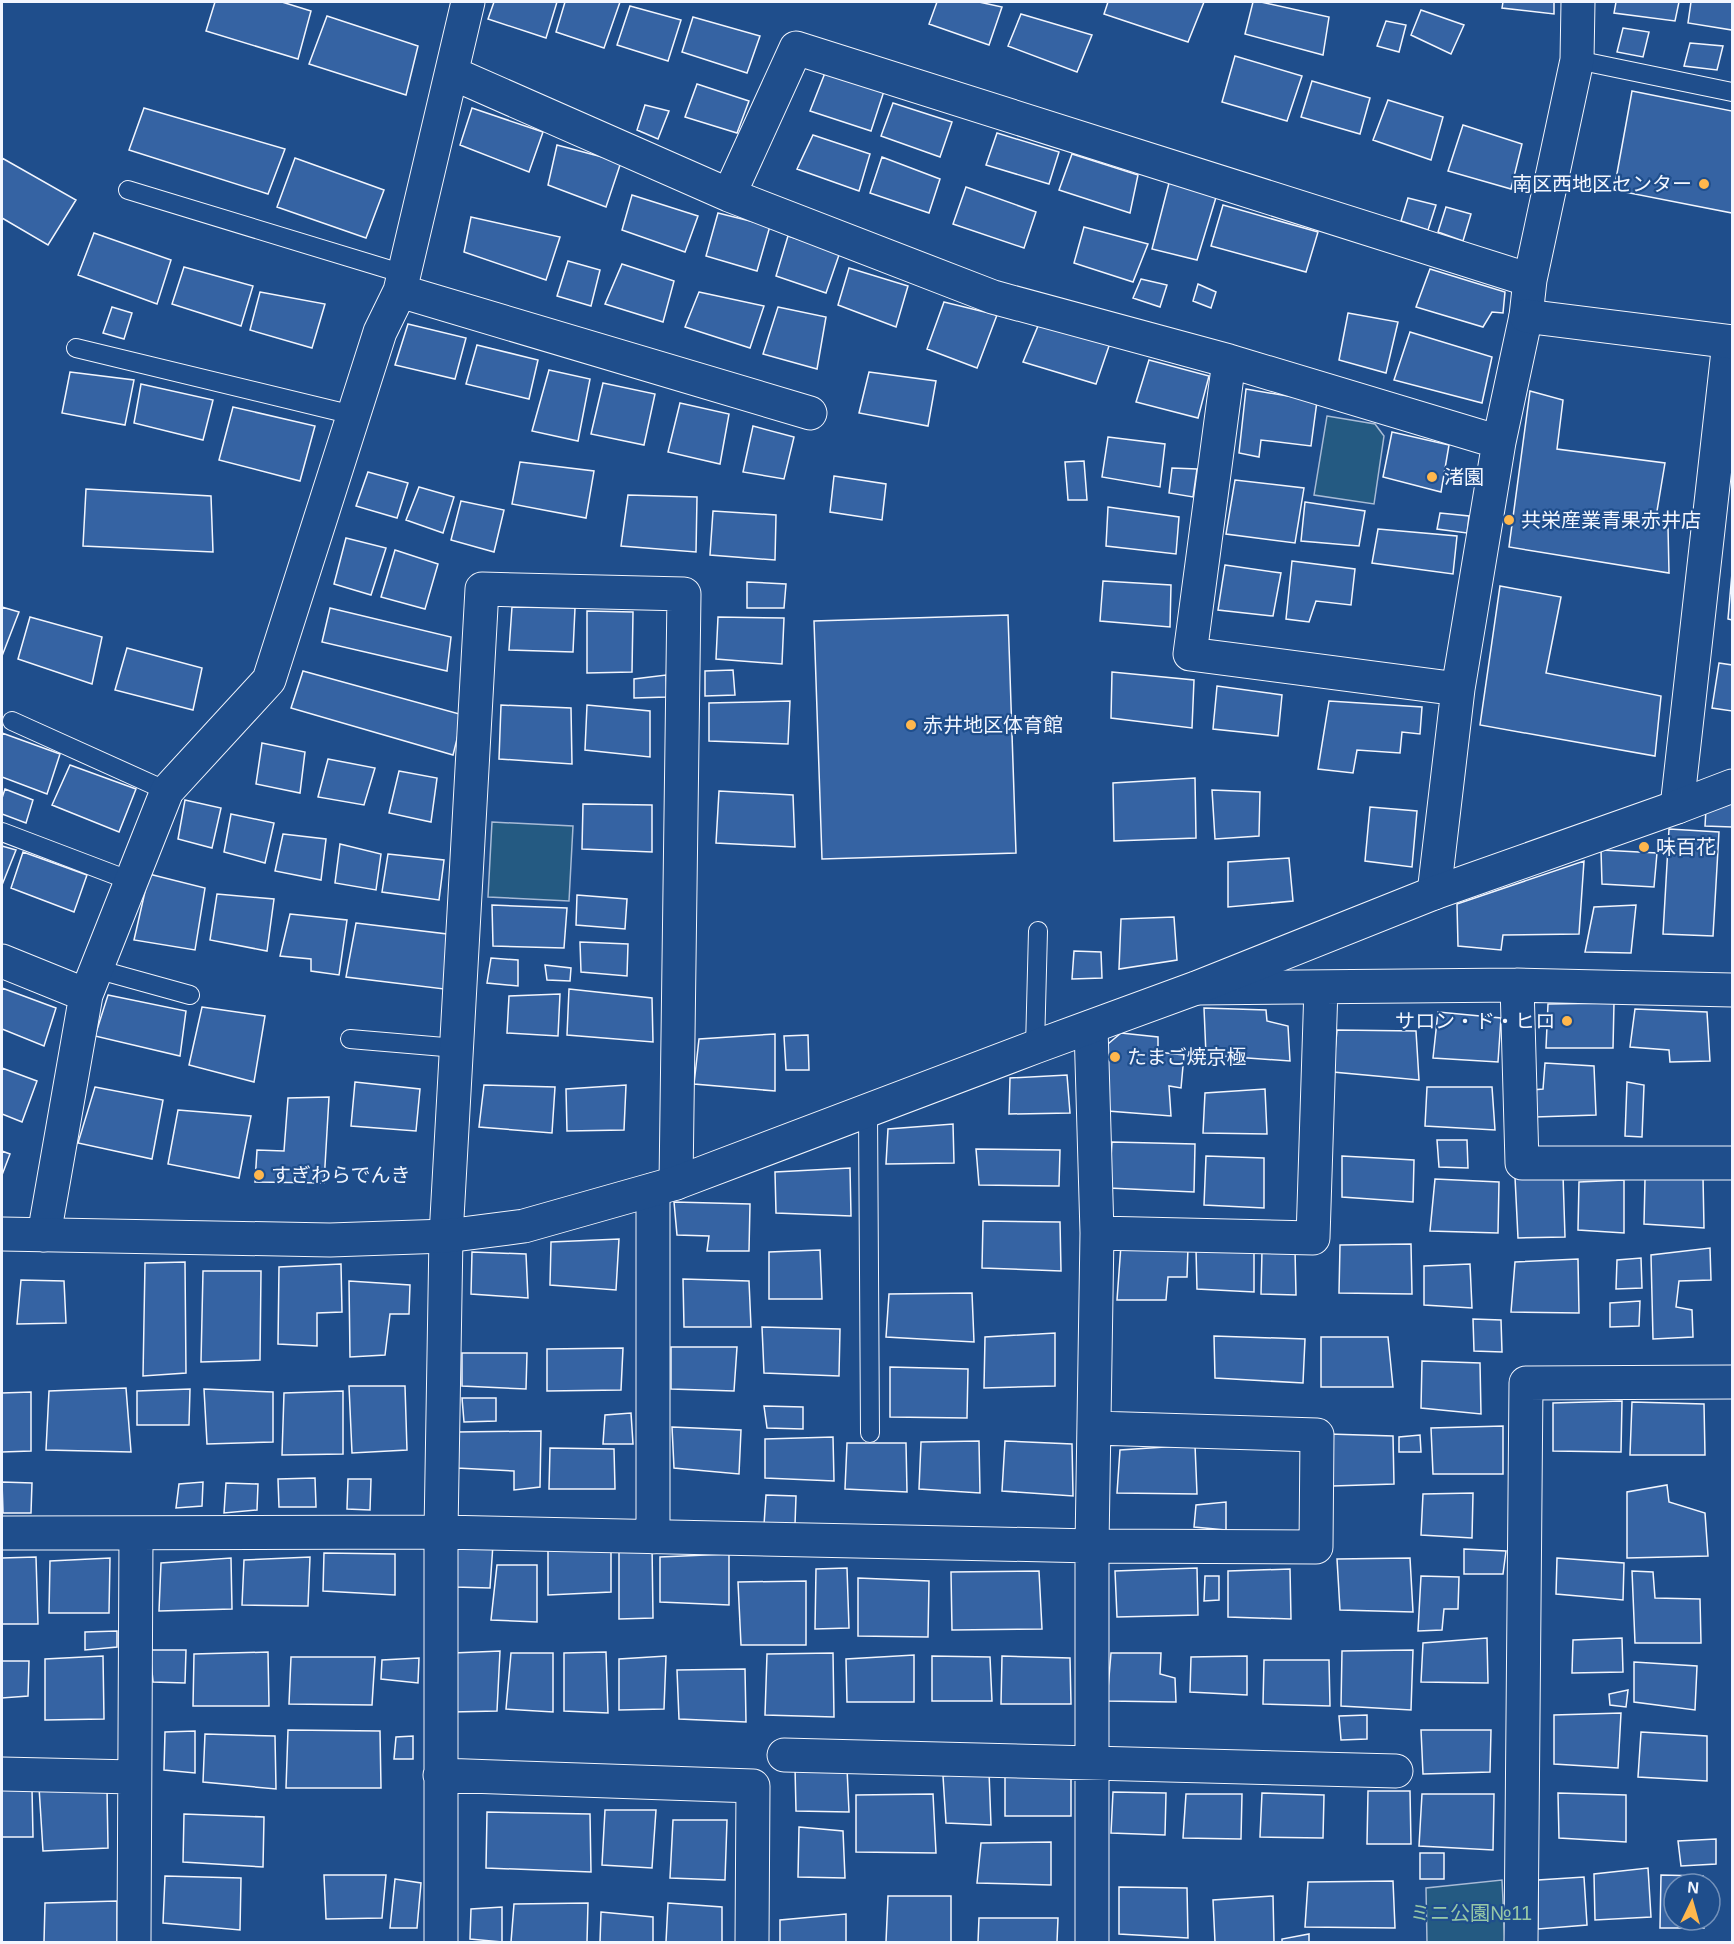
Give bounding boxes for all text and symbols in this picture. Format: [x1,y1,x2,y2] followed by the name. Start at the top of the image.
[1512,173,1692,195] place label: 南区西地区センター
[1697,177,1711,191] marker: 南区西地区センター
[1444,466,1484,488] place label: 渚園
[1425,470,1439,484] marker: 渚園
[1521,509,1701,531] place label: 共栄産業青果赤井店
[1502,513,1516,527] marker: 共栄産業青果赤井店
[923,714,1063,736] place label: 赤井地区体育館
[904,718,918,732] marker: 赤井地区体育館
[1656,836,1716,858] place label: 味百花
[1637,840,1651,854] marker: 味百花
[1395,1010,1555,1032] place label: サロン・ド・ヒロ
[1560,1014,1574,1028] marker: サロン・ド・ヒロ
[1127,1046,1246,1068] place label: たまご焼京極
[1108,1050,1122,1064] marker: たまご焼京極
[271,1164,410,1186] place label: すぎわらでんき
[252,1168,266,1182] marker: すぎわらでんき
[1662,1872,1722,1932] north arrow
[1687,1879,1700,1897] text: N
[1410,1902,1532,1924] park label: ミニ公園№11

